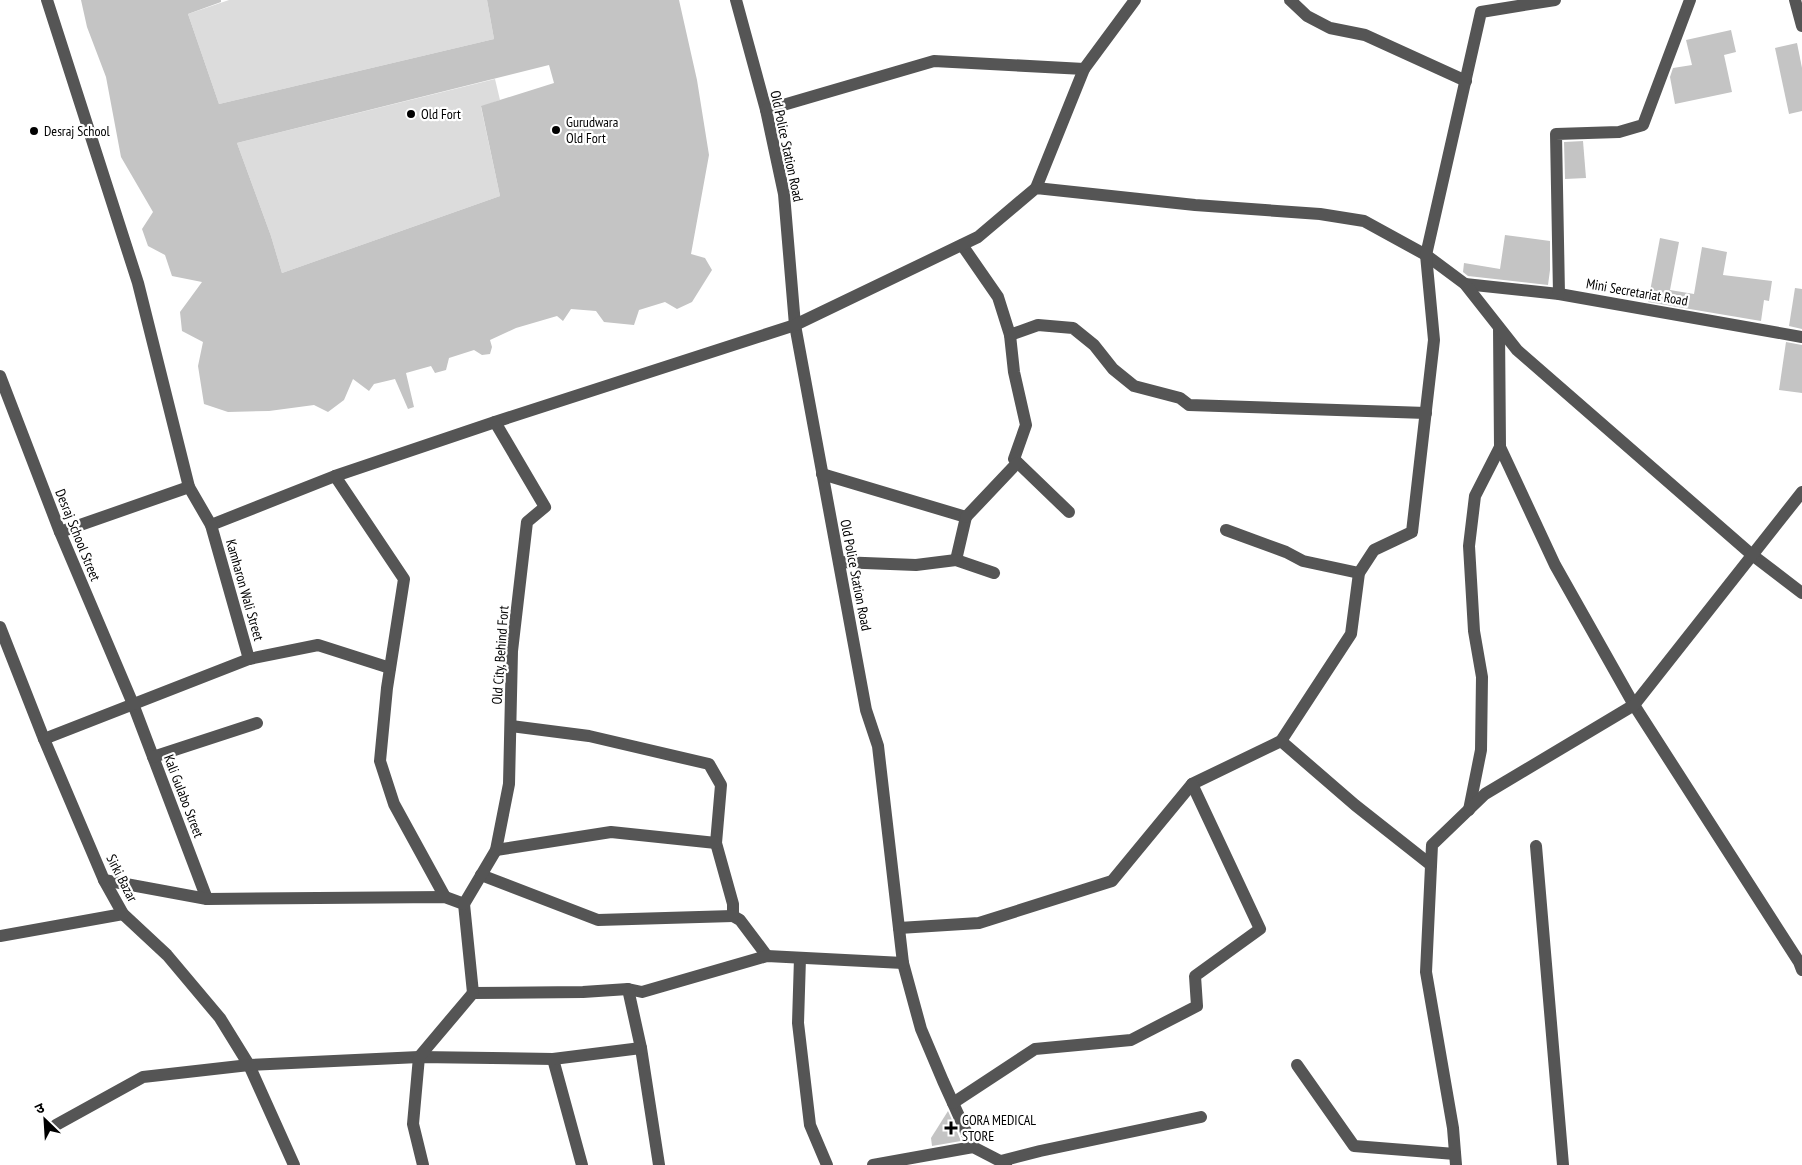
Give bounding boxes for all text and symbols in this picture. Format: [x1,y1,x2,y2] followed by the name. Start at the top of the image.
[766,89,808,203] street label: Old Police Station Road
[421,105,461,123] place label: Old Fort
[405,108,417,120] marker: Old Fort
[566,113,618,147] place label: Gurudwara Old Fort
[44,122,111,140] place label: Desraj School
[550,124,562,136] marker: Gurudwara Old Fort
[28,125,40,137] marker: Desraj School
[1585,274,1689,310] street label: Mini Secretariat Road
[51,486,105,584] street label: Desraj School Street
[836,518,876,632] street label: Old Police Station Road
[222,537,268,643] street label: Kamharon Wali Street
[488,605,512,705] street label: Old City, Behind Fort
[160,752,208,840] street label: Kali Gulabo Street
[102,851,142,905] street label: Sirki Bazar
[20,1095,70,1145] north arrow
[32,1098,48,1118] text: उ
[962,1111,1036,1145] place label: GORA MEDICAL STORE
[944,1121,958,1135] marker: GORA MEDICAL STORE

